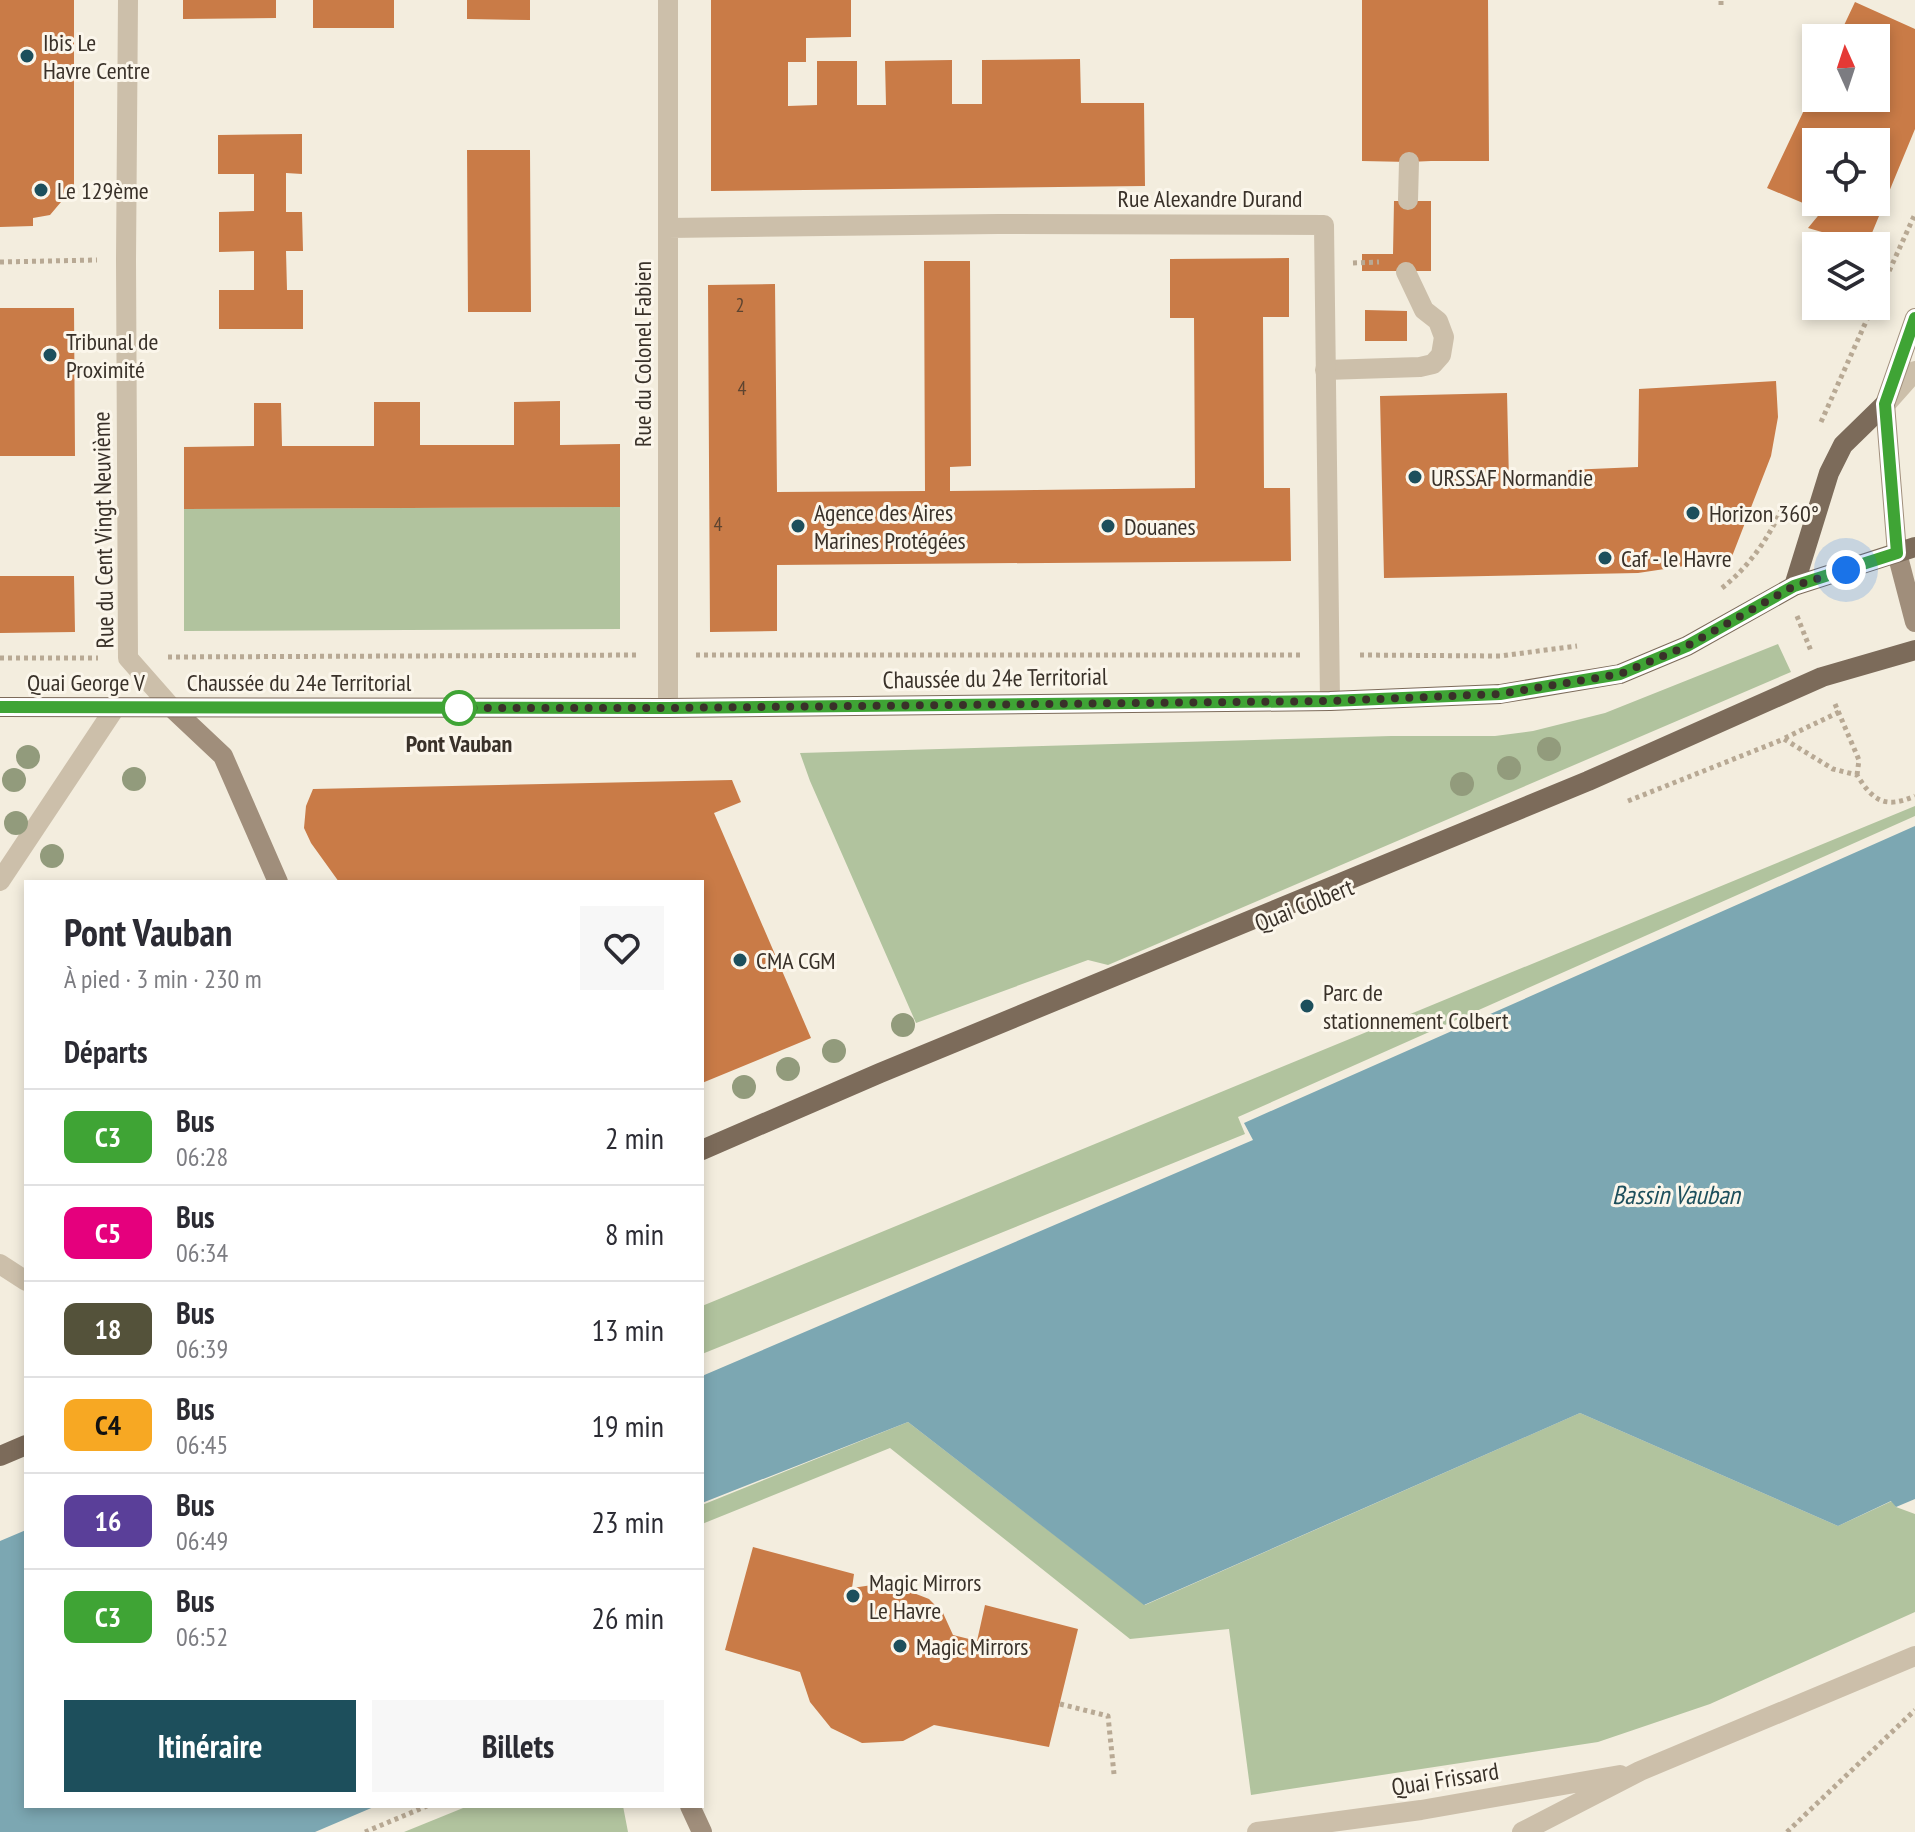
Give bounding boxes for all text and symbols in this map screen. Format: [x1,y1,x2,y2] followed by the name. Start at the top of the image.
[1802,24,1890,112] north arrow
[1802,24,1890,320] map controls
[43,27,150,86] place label: Ibis Le Havre Centre
[18,47,36,65] marker: Ibis Le Havre Centre
[1802,128,1890,216] button: locate
[57,175,149,206] place label: Le 129ème
[32,181,50,199] marker: Le 129ème
[1118,183,1302,214] street label: Rue Alexandre Durand
[1802,232,1890,320] button: layers
[627,261,658,447] street label: Rue du Colonel Fabien
[736,292,745,318] house number: 2
[66,326,158,385] place label: Tribunal de Proximité
[41,346,59,364] marker: Tribunal de Proximité
[738,375,747,401] house number: 4
[85,411,121,649] street label: Rue du Cent Vingt Neuvième
[1431,462,1593,493] place label: URSSAF Normandie
[1406,468,1424,486] marker: URSSAF Normandie
[814,497,966,556] place label: Agence des Aires Marines Protégées
[1709,498,1819,529] place label: Horizon 360°
[1684,504,1702,522] marker: Horizon 360°
[714,511,723,537] house number: 4
[1124,511,1196,542] place label: Douanes
[789,517,807,535] marker: Agence des Aires Marines Protégées
[1099,517,1117,535] marker: Douanes
[1621,543,1732,574] place label: Caf - le Havre
[1596,549,1614,567] marker: Caf - le Havre
[1826,550,1866,590] your location
[882,661,1108,695] street label: Chaussée du 24e Territorial
[27,667,146,698] street label: Quai George V
[187,667,412,698] street label: Chaussée du 24e Territorial
[442,691,476,725] marker: Pont Vauban
[406,728,512,759] place label: Pont Vauban
[1250,871,1358,939] street label: Quai Colbert
[580,906,664,990] button: heart
[64,907,232,956] text: Pont Vauban
[756,945,836,976] place label: CMA CGM
[731,951,749,969] marker: CMA CGM
[64,962,262,995] text: À pied · 3 min · 230 m
[1323,977,1509,1036] place label: Parc de stationnement Colbert
[1298,997,1316,1015] marker: Parc de stationnement Colbert
[64,1032,147,1071] text: Départs
[176,1101,215,1140] text: Bus
[95,1118,121,1155] text: C3
[605,1118,664,1157] text: 2 min
[176,1140,228,1173] text: 06:28
[1612,1178,1742,1211] water label: Bassin Vauban
[176,1197,215,1236] text: Bus
[95,1214,121,1251] text: C5
[605,1214,664,1253] text: 8 min
[176,1236,228,1269] text: 06:34
[176,1293,215,1332] text: Bus
[95,1310,121,1347] text: 18
[591,1310,664,1349] text: 13 min
[176,1332,228,1365] text: 06:39
[176,1389,215,1428] text: Bus
[95,1406,121,1443] text: C4
[591,1406,664,1445] text: 19 min
[176,1428,228,1461] text: 06:45
[176,1485,215,1524] text: Bus
[95,1502,121,1539] text: 16
[591,1502,664,1541] text: 23 min
[176,1524,228,1557] text: 06:49
[869,1567,981,1626] place label: Magic Mirrors Le Havre
[176,1581,215,1620] text: Bus
[844,1587,862,1605] marker: Magic Mirrors Le Havre
[95,1598,121,1635] text: C3
[591,1598,664,1637] text: 26 min
[176,1620,228,1653] text: 06:52
[916,1631,1028,1662] place label: Magic Mirrors
[891,1637,909,1655] marker: Magic Mirrors
[64,1700,356,1792] button: Itinéraire
[372,1700,664,1792] button: Billets
[1389,1755,1501,1803] street label: Quai Frissard

